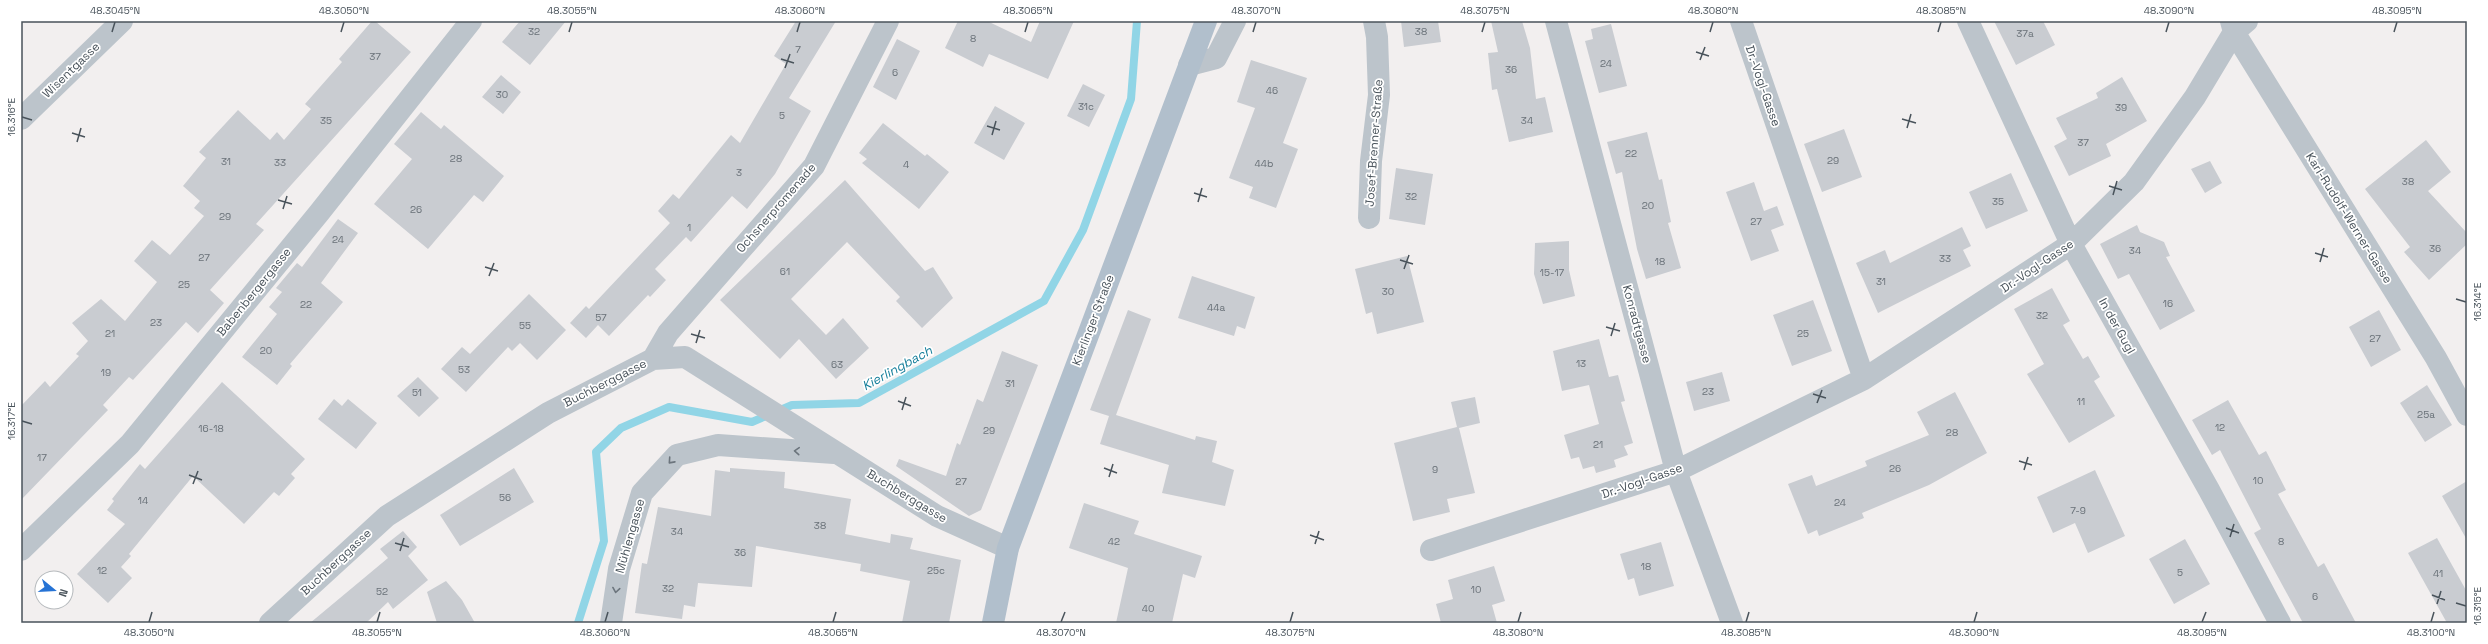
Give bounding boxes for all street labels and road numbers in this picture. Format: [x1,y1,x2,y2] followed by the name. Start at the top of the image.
[39,39,103,101] street label: Wisentgasse
[1742,43,1784,129] street label: Dr.-Vogl-Gasse
[1362,79,1386,207] street label: Josef-Brenner-Straße
[2302,150,2396,286] street label: Karl-Rudolf-Werner-Gasse
[733,160,819,256] street label: Ochsnerpromenade
[1997,236,2077,296] street label: Dr.-Vogl-Gasse
[213,244,295,340] street label: Babenbergergasse
[1068,272,1118,368] street label: Kierlinger Straße
[1619,283,1655,365] street label: Konradtgasse
[2095,295,2139,357] street label: In der Gugl
[561,355,649,411] street label: Buchberggasse
[1599,460,1685,502] street label: Dr.-Vogl-Gasse
[864,466,950,526] street label: Buchberggasse
[612,497,648,575] street label: Mühlengasse
[297,525,375,599] street label: Buchberggasse

